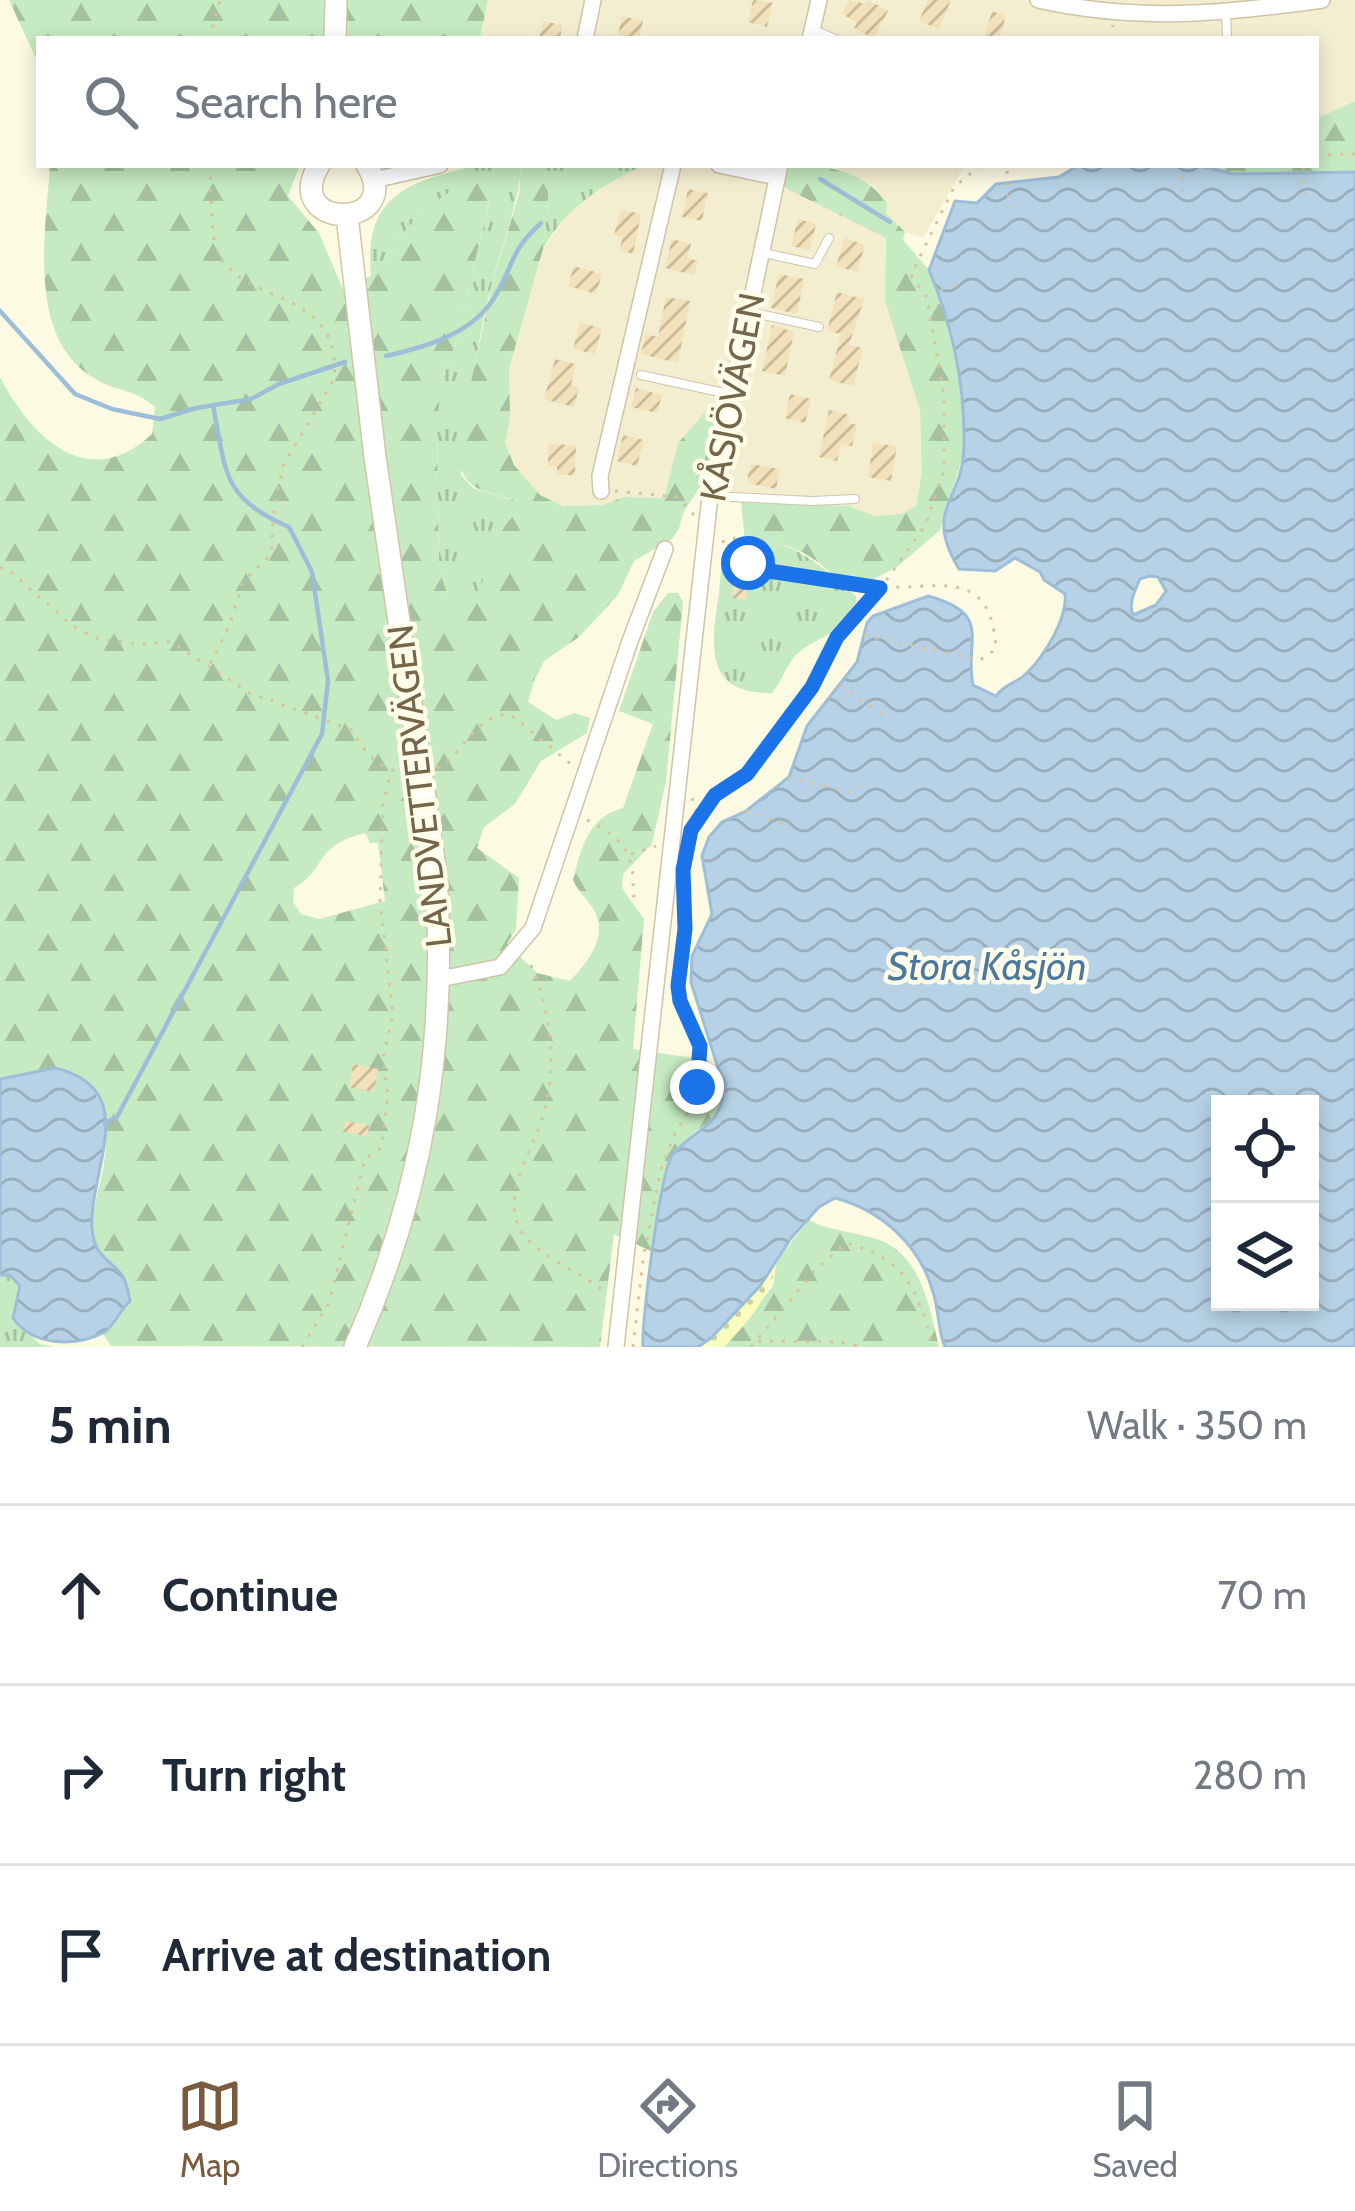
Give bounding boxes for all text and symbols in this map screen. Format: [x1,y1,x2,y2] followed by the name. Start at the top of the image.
[36,36,1319,168] search box
[78,69,144,135] icon: search
[174,75,398,129] text: Search here
[690,289,774,505] street label: KÅSJÖVÄGEN
[721,536,775,590] route start
[377,622,461,950] street label: LANDVETTERVÄGEN
[887,942,1087,990] water label: Stora Kåsjön
[670,1060,724,1114] route end
[1211,1095,1319,1311] map controls
[1211,1095,1319,1203] button: locate
[1211,1203,1319,1311] button: layers
[48,1394,172,1456] text: 5 min
[1087,1401,1307,1449] text: Walk · 350 m
[48,1562,114,1628] icon: ahead
[162,1568,338,1622] text: Continue
[1218,1571,1307,1619] text: 70 m
[48,1742,114,1808] icon: right
[162,1748,346,1802] text: Turn right
[1193,1751,1307,1799] text: 280 m
[48,1922,114,1988] icon: arrive
[162,1928,551,1982] text: Arrive at destination
[177,2073,243,2185] tab: Map
[597,2073,738,2185] tab: Directions
[1092,2073,1178,2185] tab: Saved

